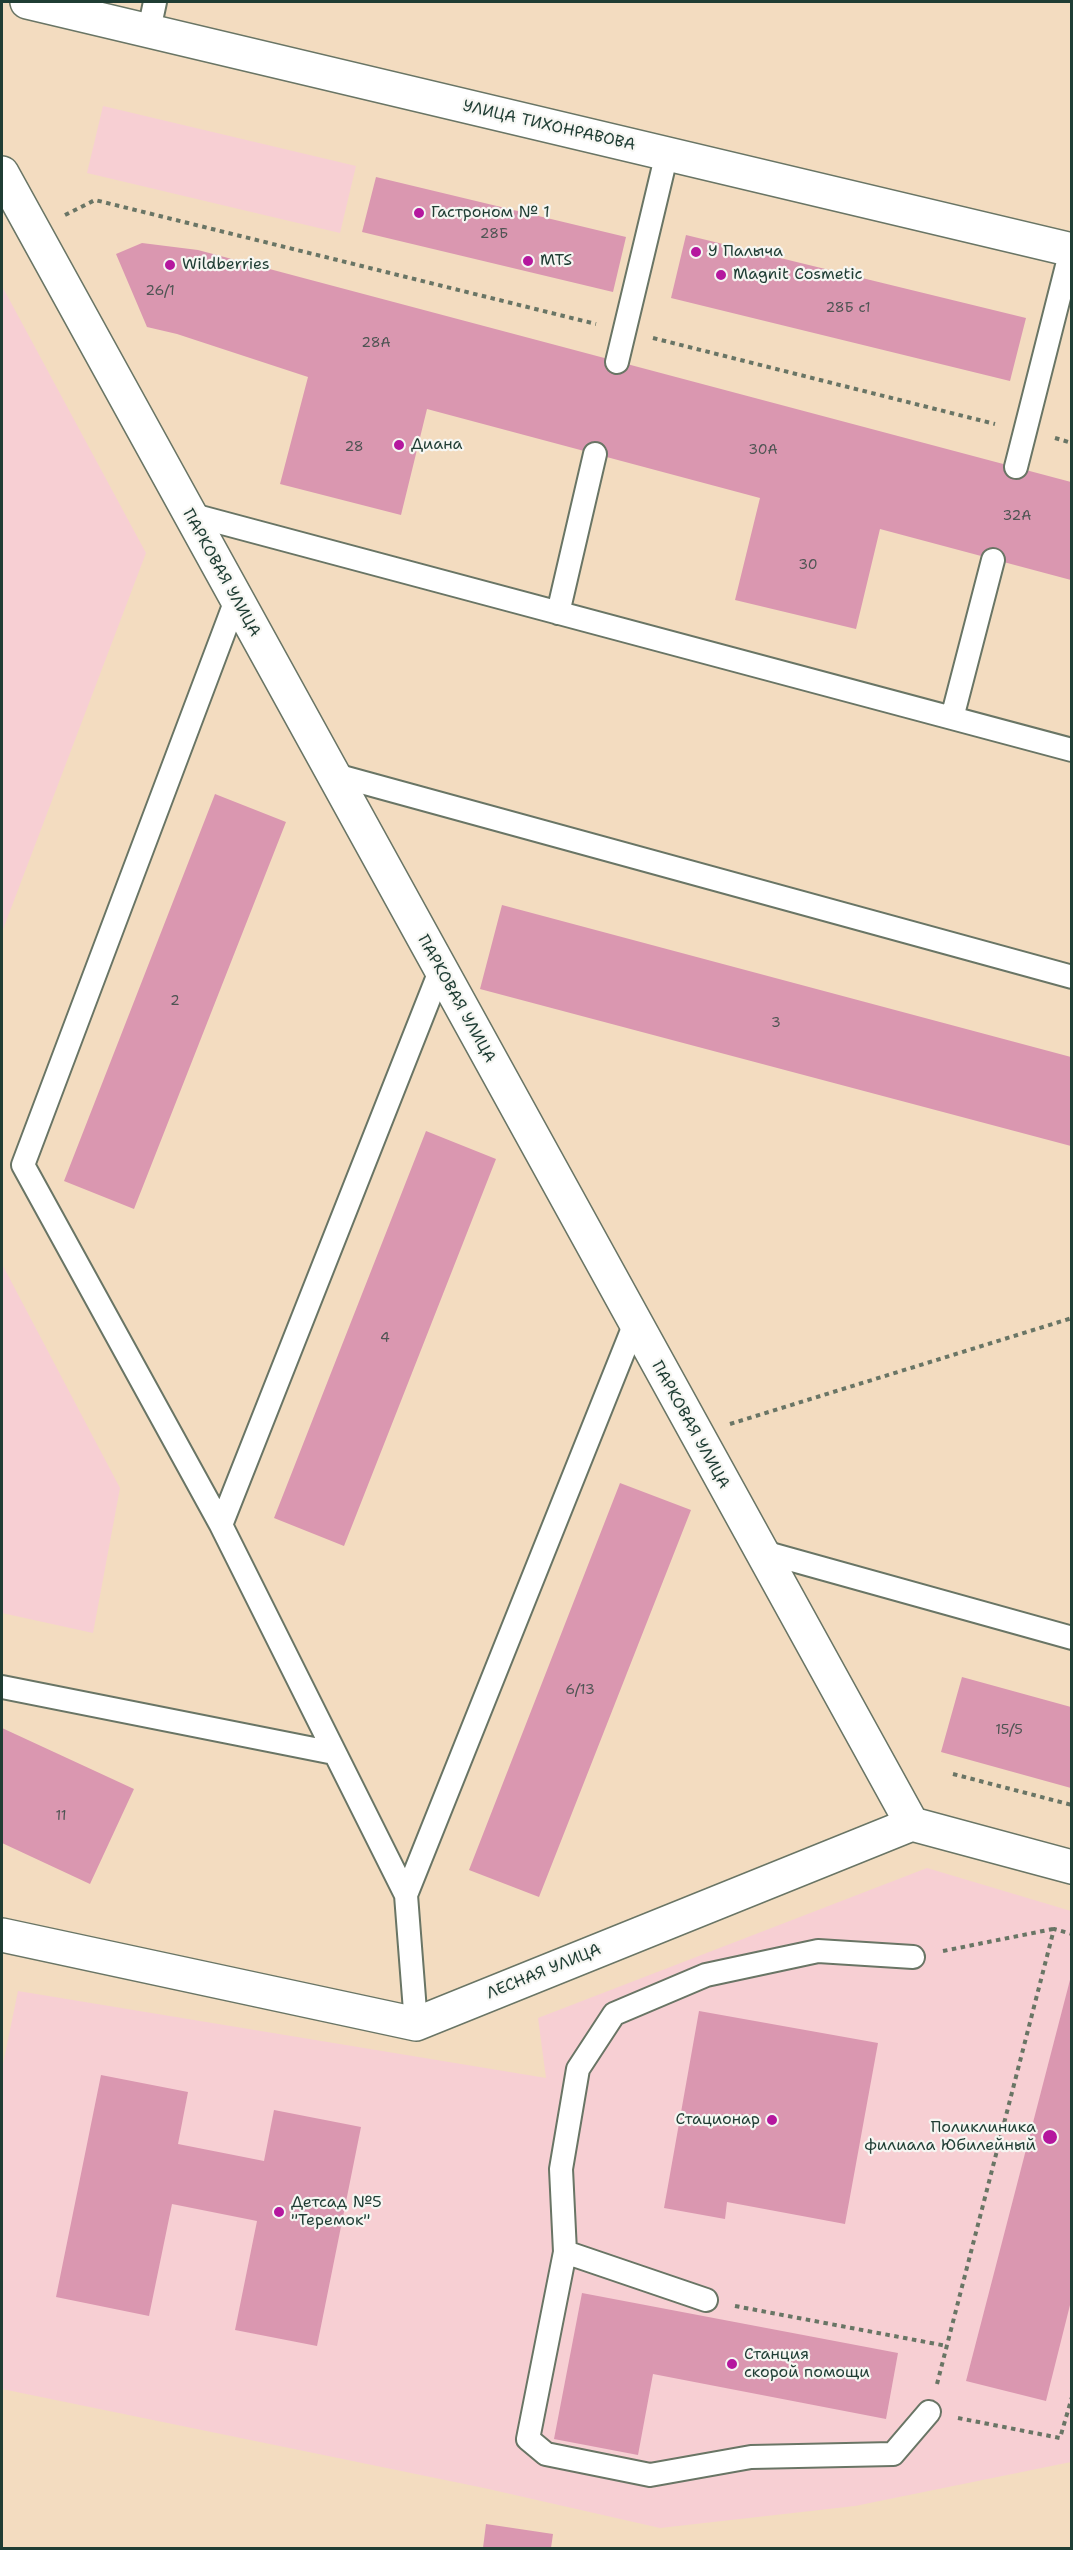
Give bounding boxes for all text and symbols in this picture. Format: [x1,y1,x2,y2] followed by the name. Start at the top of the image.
[461,97,637,155] street label: УЛИЦА ТИХОНРАВОВА
[431,203,550,223] place label: Гастроном № 1
[412,206,426,220] marker: Гастроном № 1
[480,226,508,242] house number: 28Б
[708,242,783,262] place label: У Палыча
[689,245,703,259] marker: У Палыча
[540,251,572,271] place label: MTS
[521,254,535,268] marker: MTS
[182,255,270,275] place label: Wildberries
[163,258,177,272] marker: Wildberries
[733,265,863,285] place label: Magnit Cosmetic
[714,268,728,282] marker: Magnit Cosmetic
[145,283,175,299] house number: 26/1
[825,300,871,316] house number: 28Б с1
[361,335,391,351] house number: 28А
[411,435,462,455] place label: Диана
[392,438,406,452] marker: Диана
[344,439,364,455] house number: 28
[748,442,778,458] house number: 30А
[178,506,264,640] street label: ПАРКОВАЯ УЛИЦА
[1003,508,1031,524] house number: 32А
[798,557,818,573] house number: 30
[413,932,499,1066] street label: ПАРКОВАЯ УЛИЦА
[170,993,180,1009] house number: 2
[771,1015,781,1031] house number: 3
[380,1330,390,1346] house number: 4
[647,1358,733,1492] street label: ПАРКОВАЯ УЛИЦА
[565,1682,595,1698] house number: 6/13
[995,1722,1023,1738] house number: 15/5
[55,1808,67,1824] house number: 11
[484,1940,604,2004] street label: ЛЕСНАЯ УЛИЦА
[675,2110,760,2130] place label: Стационар
[765,2113,779,2127] marker: Стационар
[864,2118,1036,2156] place label: Поликлиника филиала Юбилейный
[1041,2128,1059,2146] marker: Поликлиника филиала Юбилейный
[291,2193,382,2231] place label: Детсад №5 "Теремок"
[272,2205,286,2219] marker: Детсад №5 "Теремок"
[744,2345,870,2383] place label: Станция скорой помощи
[725,2357,739,2371] marker: Станция скорой помощи

